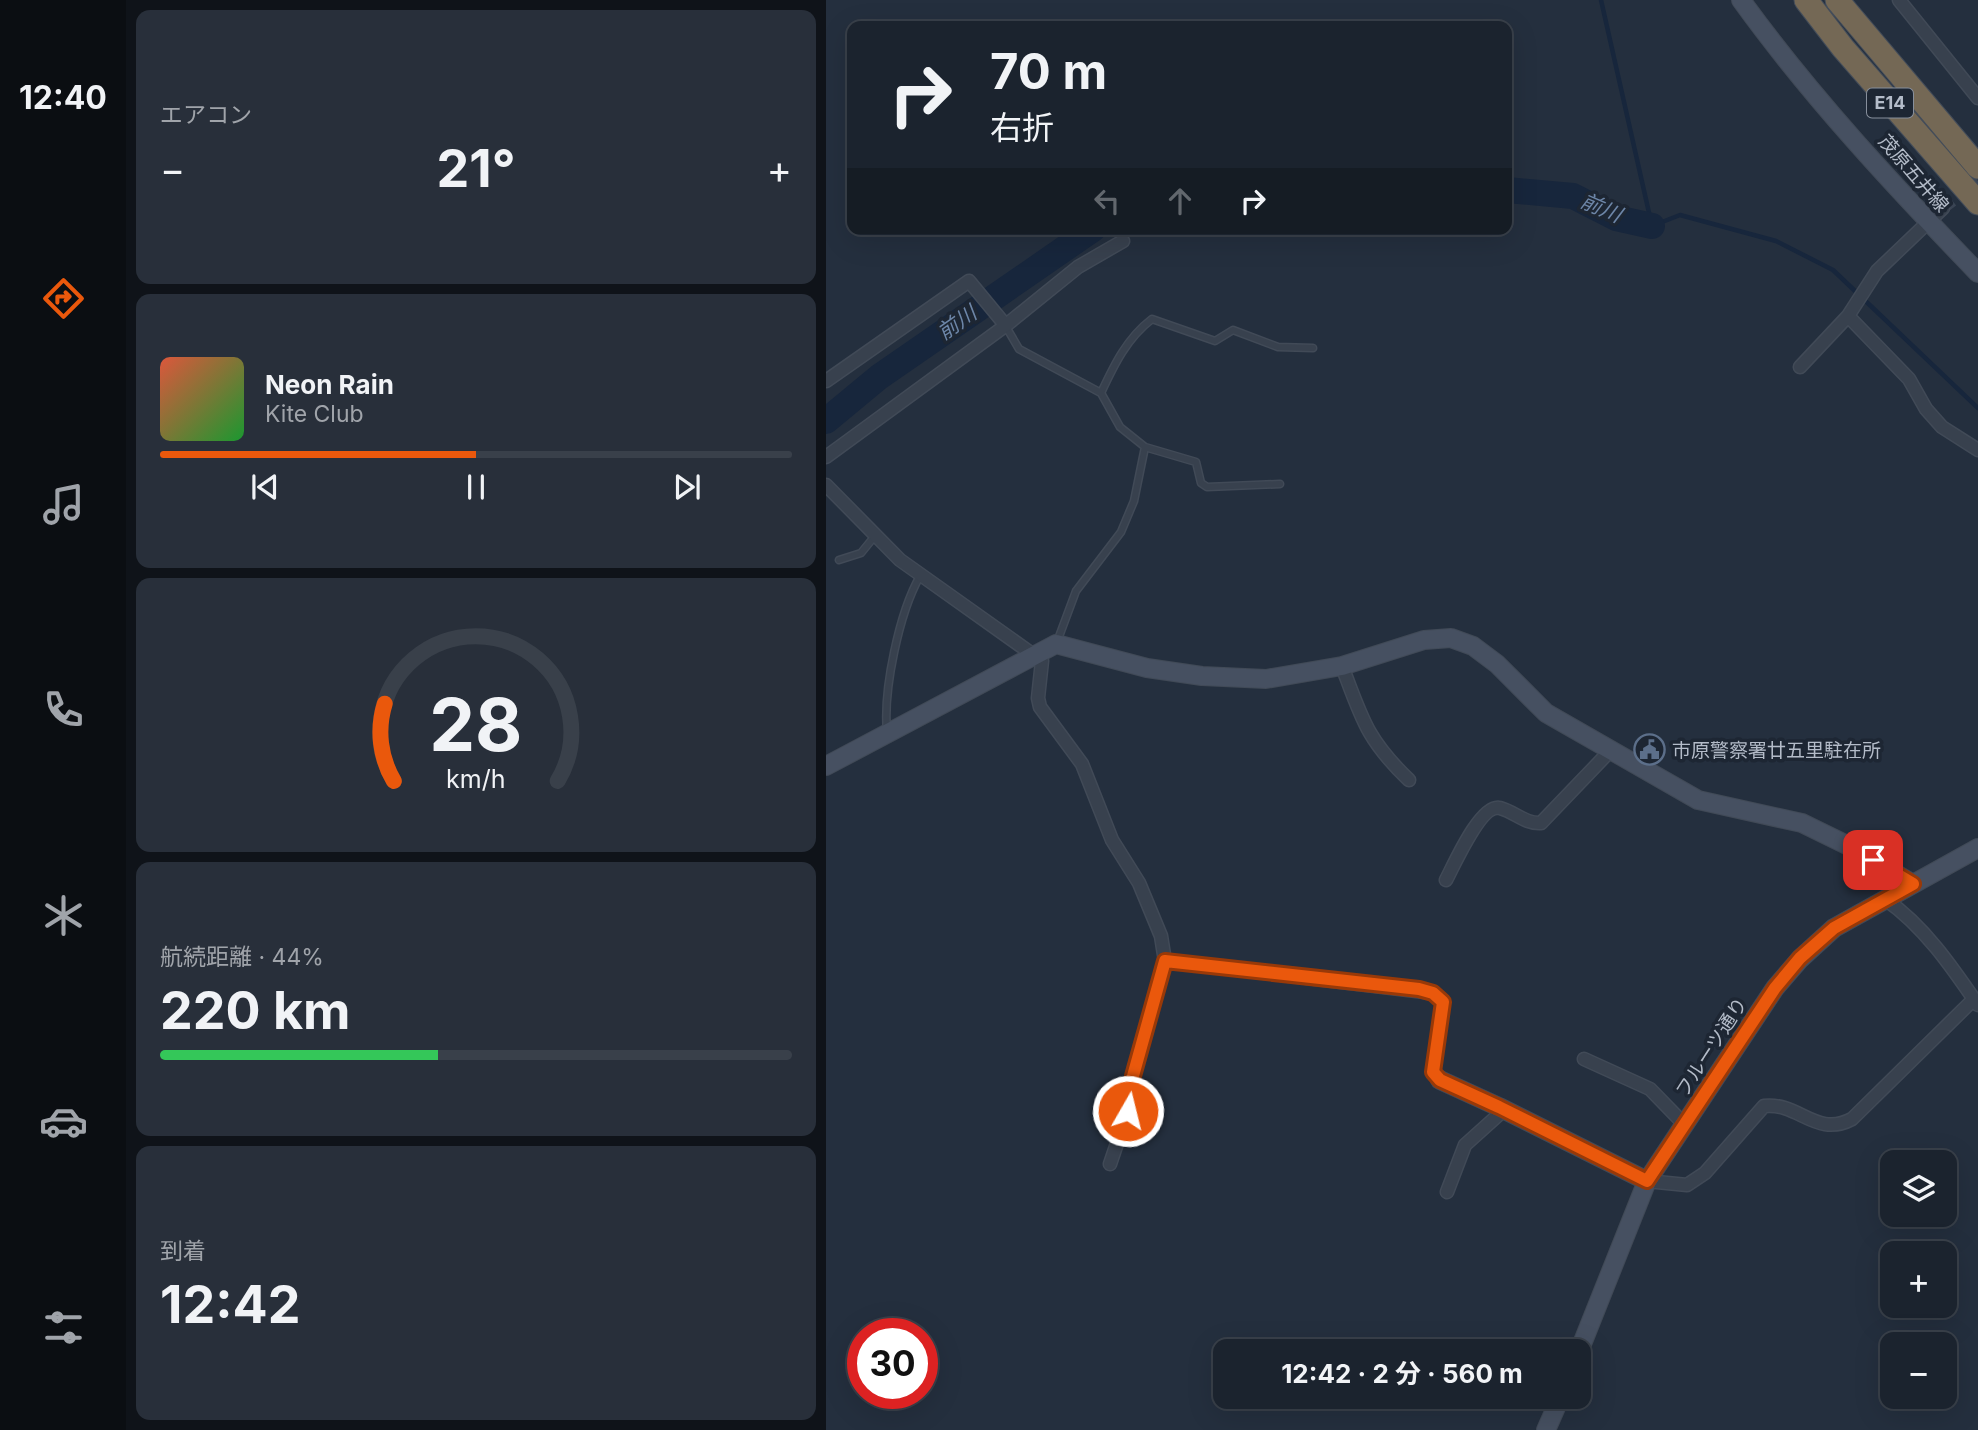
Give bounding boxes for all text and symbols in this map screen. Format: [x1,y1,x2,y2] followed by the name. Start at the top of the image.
[990,42,1107,101] text: 70 m
[875,49,966,140] icon: right
[19,78,107,117] text: 12:40
[1867,88,1913,118] road number: E14
[160,101,252,129] text: エアコン
[990,108,1054,147] text: 右折
[1874,130,1953,217] street label: 茂原五井線
[436,137,516,200] text: 21°
[160,146,185,192] text: −
[767,146,792,192] text: +
[1088,182,1126,220] icon: left
[1161,182,1199,220] icon: ahead
[1234,182,1272,220] icon: right
[1577,188,1627,228] water label: 前川
[39,274,88,323] icon: directions
[932,299,983,345] water label: 前川
[265,369,394,400] text: Neon Rain
[265,400,364,428] text: Kite Club
[246,468,284,506] icon: previous
[457,468,495,506] icon: pause
[668,468,706,506] icon: next
[39,480,88,529] icon: music
[429,680,523,769] text: 28
[39,685,88,734] icon: phone
[1632,733,1666,767] public building icon: 市原警察署廿五里駐在所
[1672,739,1881,762] place label: 市原警察署廿五里駐在所
[446,764,506,794] text: km/h
[1843,830,1903,890] pin
[1854,841,1892,879] icon: arrive
[39,891,88,940] icon: climate
[160,943,324,971] text: 航続距離 · 44%
[160,979,351,1042] text: 220 km
[1671,993,1752,1101] street label: フルーツ通り
[1091,1074,1165,1148] position arrow
[39,1097,88,1146] icon: car
[1880,1150,1957,1409] map controls
[1880,1150,1957,1227] button: layers
[160,1237,206,1265] text: 到着
[1880,1241,1957,1318] button: +
[160,1273,300,1336] text: 12:42
[39,1303,88,1352] icon: filters
[847,1318,938,1409] speed limit sign: 30
[1880,1332,1957,1409] button: −
[1281,1358,1523,1389] text: 12:42 · 2 分 · 560 m

